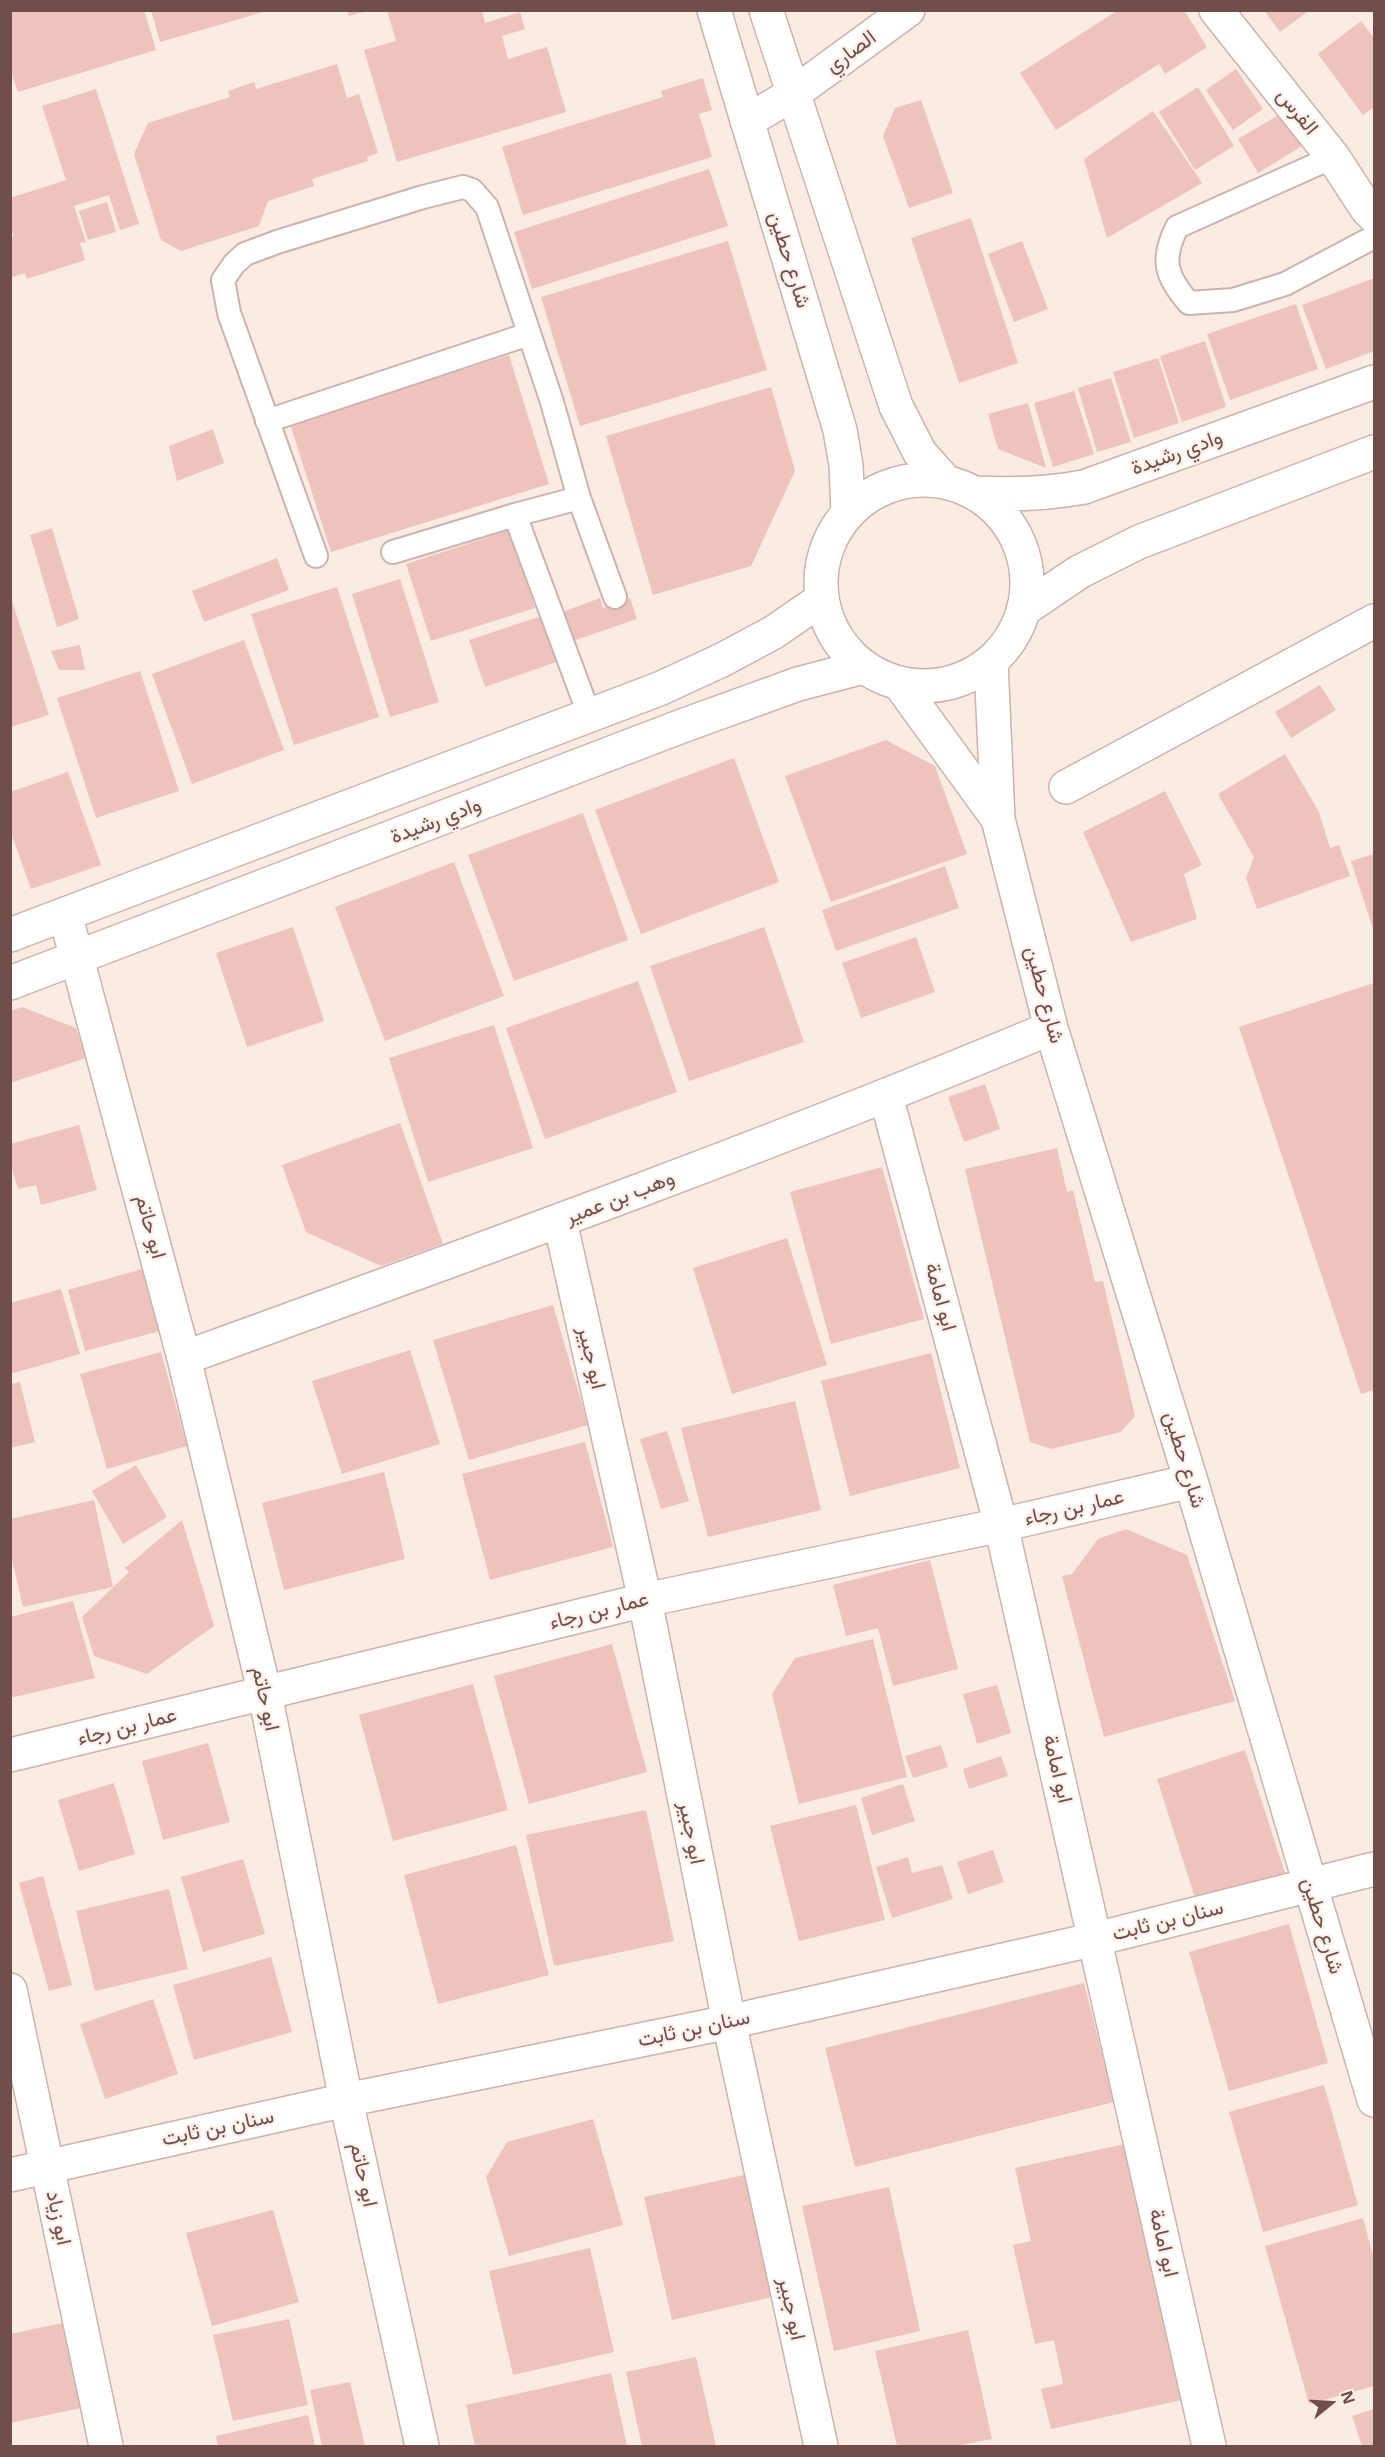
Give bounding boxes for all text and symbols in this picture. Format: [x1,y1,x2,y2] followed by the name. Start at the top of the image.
[821,25,881,79] street label: الصاري
[1271,84,1323,140] street label: الفرس
[762,209,816,311] street label: شارع حطين
[1128,425,1226,481] street label: وادي رشيدة
[387,792,485,850] street label: وادي رشيدة
[1019,944,1069,1046] street label: شارع حطين
[562,1166,678,1230] street label: وهب بن عمير
[129,1192,171,1262] street label: ابو حاتم
[919,1260,961,1334] street label: ابو امامة
[572,1324,610,1392] street label: ابو جبير
[1157,1409,1211,1511] street label: شارع حطين
[1022,1484,1126,1532] street label: عمار بن رجاء
[547,1586,651,1636] street label: عمار بن رجاء
[246,1665,284,1733] street label: ابو حاتم
[75,1702,179,1752] street label: عمار بن رجاء
[1037,1732,1077,1806] street label: ابو امامة
[673,1799,709,1867] street label: ابو جبير
[1295,1875,1349,1977] street label: شارع حطين
[1110,1895,1226,1947] street label: سنان بن ثابت
[636,2005,752,2053] street label: سنان بن ثابت
[160,2104,276,2152] street label: سنان بن ثابت
[344,2141,382,2209] street label: ابو حاتم
[40,2188,76,2248] street label: ابو زياد
[1143,2206,1183,2280] street label: ابو امامة
[772,2275,810,2343] street label: ابو جبير
[1301,2373,1361,2433] north arrow
[1336,2388,1361,2407] text: N

